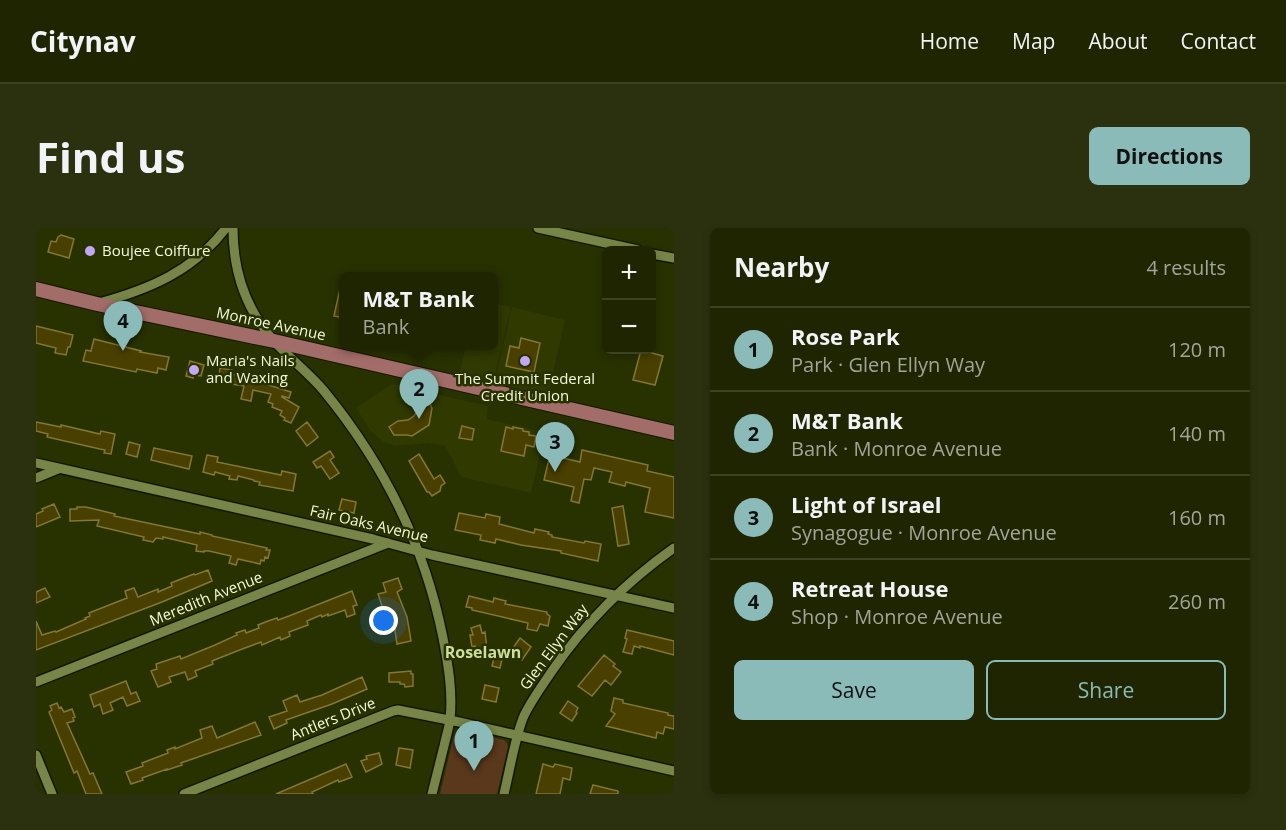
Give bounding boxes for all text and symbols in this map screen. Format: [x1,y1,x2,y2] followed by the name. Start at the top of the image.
[30,22,136,60] text: Citynav
[920,27,979,55] text: Home
[1012,27,1055,55] text: Map
[1088,27,1148,55] text: About
[1181,27,1256,55] text: Contact
[1089,127,1250,185] button: Directions
[36,128,185,185] text: Find us
[102,240,211,260] place label: Boujee Coiffure
[83,244,97,258] marker: Boujee Coiffure
[602,246,656,354] map controls
[602,246,656,300] button: +
[734,249,829,285] text: Nearby
[1146,254,1226,281] text: 4 results
[339,272,498,350] popup
[363,283,474,313] text: M&T Bank
[602,300,656,354] button: −
[104,302,142,351] pin: 4
[215,302,328,344] street label: Monroe Avenue
[363,313,409,340] text: Bank
[791,321,900,351] text: Rose Park
[748,336,759,363] text: 1
[1168,336,1226,363] text: 120 m
[206,350,295,387] place label: Maria's Nails and Waxing
[791,351,985,378] text: Park · Glen Ellyn Way
[518,354,532,368] marker: The Summit Federal Credit Union
[187,363,201,377] marker: Maria's Nails and Waxing
[455,368,595,405] place label: The Summit Federal Credit Union
[400,370,439,419] pin: 2
[791,405,903,435] text: M&T Bank
[748,420,759,447] text: 2
[1168,420,1226,447] text: 140 m
[536,422,574,472] pin: 3
[791,435,1002,462] text: Bank · Monroe Avenue
[791,489,941,519] text: Light of Israel
[308,500,430,546] street label: Fair Oaks Avenue
[748,504,759,531] text: 3
[1168,504,1226,531] text: 160 m
[791,519,1057,546] text: Synagogue · Monroe Avenue
[146,566,265,630] street label: Meredith Avenue
[791,573,948,603] text: Retreat House
[748,588,759,615] text: 4
[1168,588,1226,615] text: 260 m
[514,599,592,693] street label: Glen Ellyn Way
[791,603,1003,630] text: Shop · Monroe Avenue
[369,606,398,635] your location
[445,641,521,663] district label: Roselawn
[734,660,974,720] button: Save
[986,660,1226,720] button: Share
[287,692,378,744] street label: Antlers Drive
[454,722,494,771] pin: 1

